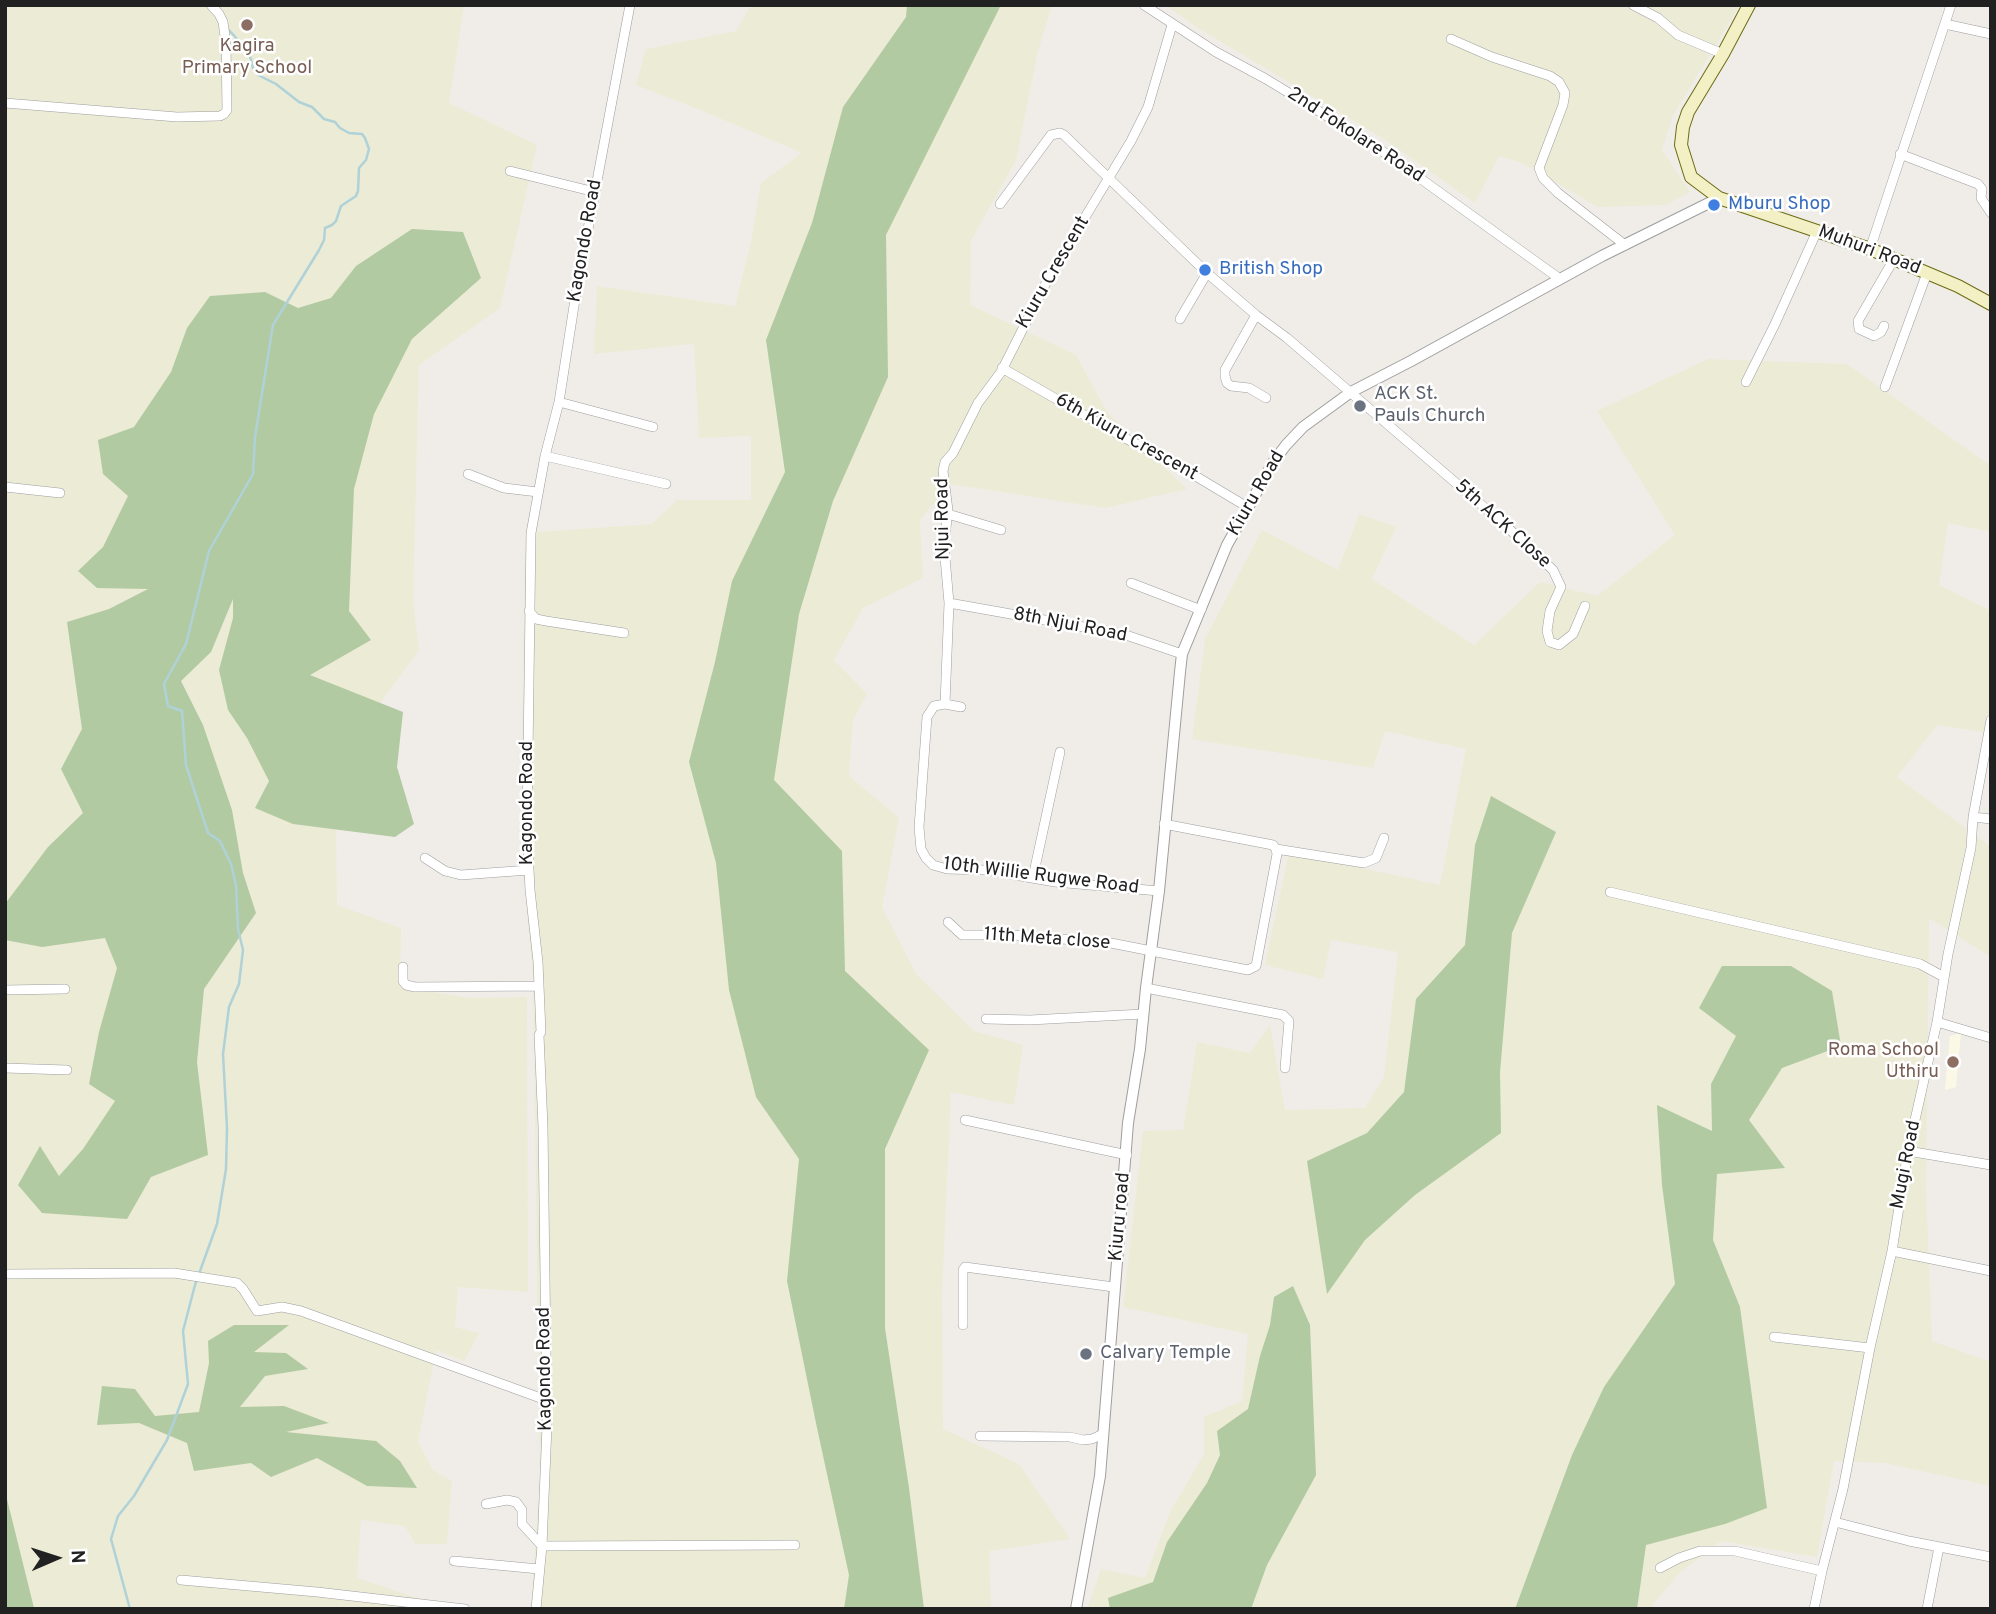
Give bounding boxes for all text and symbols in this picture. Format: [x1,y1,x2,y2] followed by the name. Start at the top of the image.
[239,17,255,33] marker: Kagira Primary School
[182,36,312,80] place label: Kagira Primary School
[1282,83,1428,189] street label: 2nd Fokolare Road
[564,178,608,304] street label: Kagondo Road
[1728,194,1831,216] place label: Mburu Shop
[1706,197,1722,213] marker: Mburu Shop
[1013,213,1095,333] street label: Kiuru Crescent
[1814,221,1924,281] street label: Muhuri Road
[1219,259,1323,281] place label: British Shop
[1197,262,1213,278] marker: British Shop
[1374,384,1486,428] place label: ACK St. Pauls Church
[1051,389,1201,487] street label: 6th Kiuru Crescent
[1352,398,1368,414] marker: ACK St. Pauls Church
[1223,447,1291,541] street label: Kiuru Road
[1449,476,1555,574] street label: 5th ACK Close
[932,478,956,560] street label: Njui Road
[1011,604,1129,648] street label: 8th Njui Road
[517,741,539,865] street label: Kagondo Road
[942,854,1140,900] street label: 10th Willie Rugwe Road
[983,924,1111,956] street label: 11th Meta close
[1828,1040,1939,1084] place label: Roma School Uthiru
[1945,1054,1961,1070] marker: Roma School Uthiru
[1887,1119,1927,1211] street label: Mugi Road
[1106,1172,1136,1262] street label: Kiuru road
[534,1307,558,1431] street label: Kagondo Road
[1100,1343,1231,1365] place label: Calvary Temple
[1078,1346,1094,1362] marker: Calvary Temple
[21,1523,91,1593] north arrow
[65,1549,89,1564] text: N

